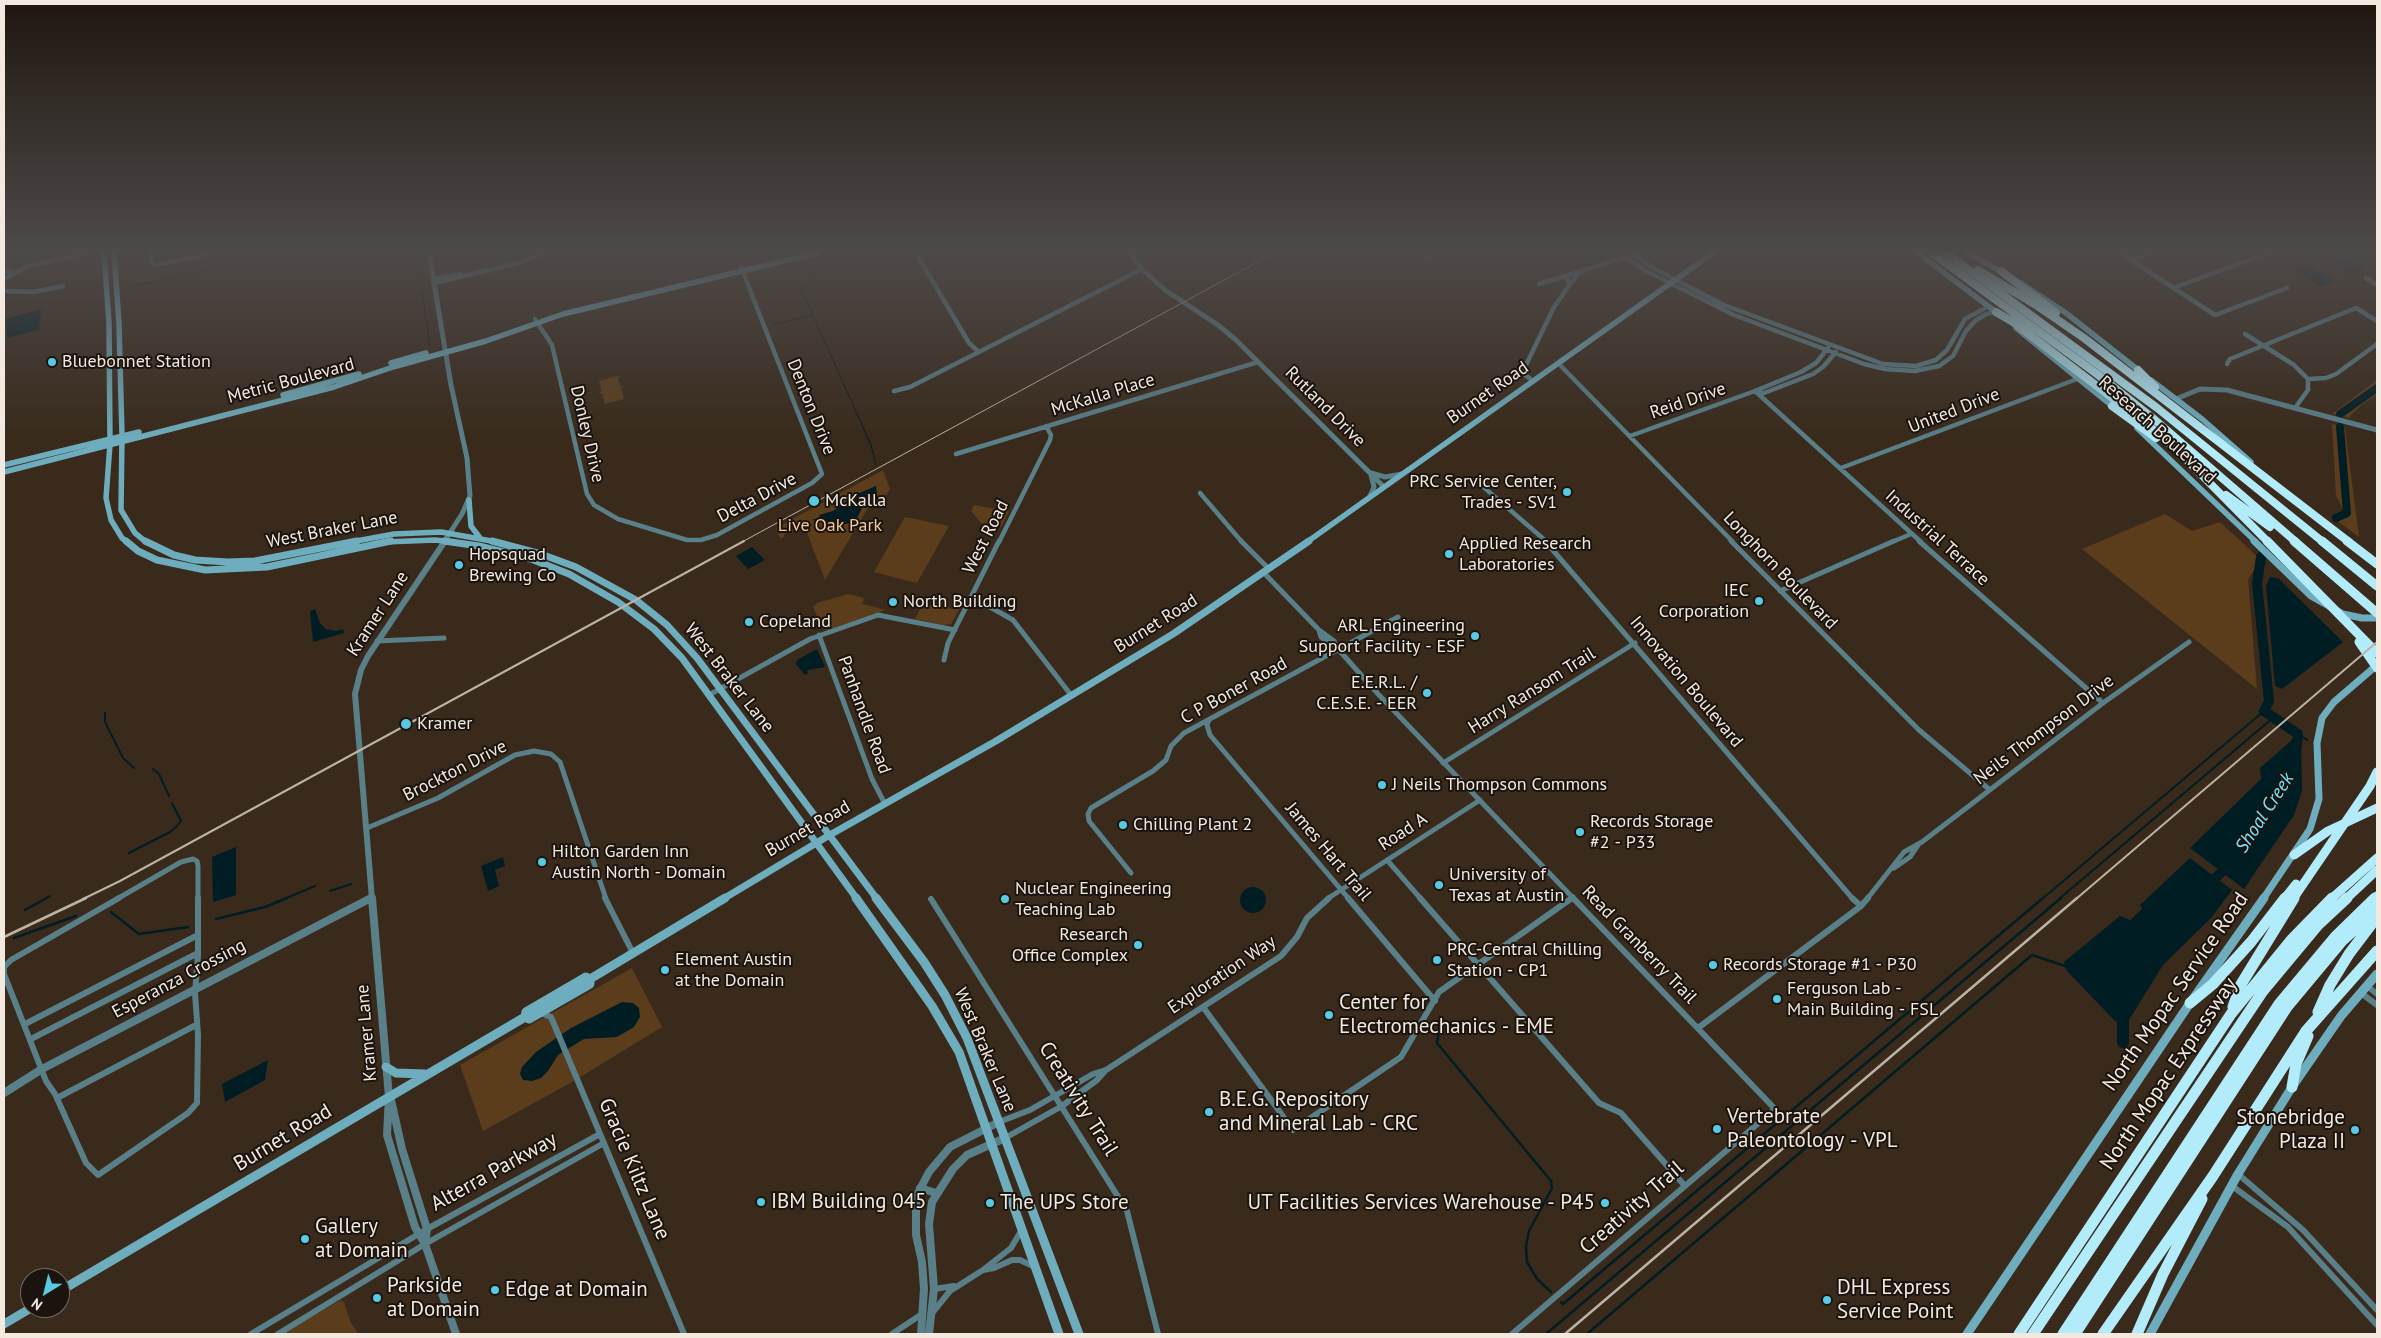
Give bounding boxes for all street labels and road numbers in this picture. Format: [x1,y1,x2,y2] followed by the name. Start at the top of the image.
[225,354,357,408] street label: Metric Boulevard
[782,356,840,458] street label: Denton Drive
[1443,357,1533,429] street label: Burnet Road
[1280,362,1370,452] street label: Rutland Drive
[1049,369,1157,421] street label: McKalla Place
[2094,372,2220,488] street label: Research Boulevard
[1647,378,1729,424] street label: Reid Drive
[565,383,609,485] street label: Donley Drive
[1905,384,2003,438] street label: United Drive
[714,468,800,528] street label: Delta Drive
[1880,486,1994,590] street label: Industrial Terrace
[958,497,1014,577] street label: West Road
[265,507,399,553] street label: West Braker Lane
[1718,508,1842,634] street label: Longhorn Boulevard
[343,567,413,661] street label: Kramer Lane
[1110,590,1202,658] street label: Burnet Road
[1625,612,1747,752] street label: Innovation Boulevard
[680,619,778,737] street label: West Braker Lane
[1465,643,1599,739] street label: Harry Ransom Trail
[833,653,895,777] street label: Panhandle Road
[1177,653,1291,729] street label: C P Boner Road
[1970,670,2118,790] street label: Neils Thompson Drive
[400,736,510,806] street label: Brockton Drive
[762,796,854,862] street label: Burnet Road
[1280,798,1376,906] street label: James Hart Trail
[1375,808,1431,856] street label: Road A
[1577,881,1701,1009] street label: Read Granberry Trail
[2098,888,2254,1096] street label: North Mopac Service Road
[1164,931,1280,1019] street label: Exploration Way
[109,935,249,1023] street label: Esperanza Crossing
[2095,973,2243,1175] street label: North Mopac Expressway
[352,984,382,1082] street label: Kramer Lane
[949,985,1021,1115] street label: West Braker Lane
[1033,1037,1123,1161] street label: Creativity Trail
[593,1094,675,1244] street label: Gracie Kiltz Lane
[229,1099,337,1177] street label: Burnet Road
[426,1127,562,1217] street label: Alterra Parkway
[1575,1156,1689,1260] street label: Creativity Trail

